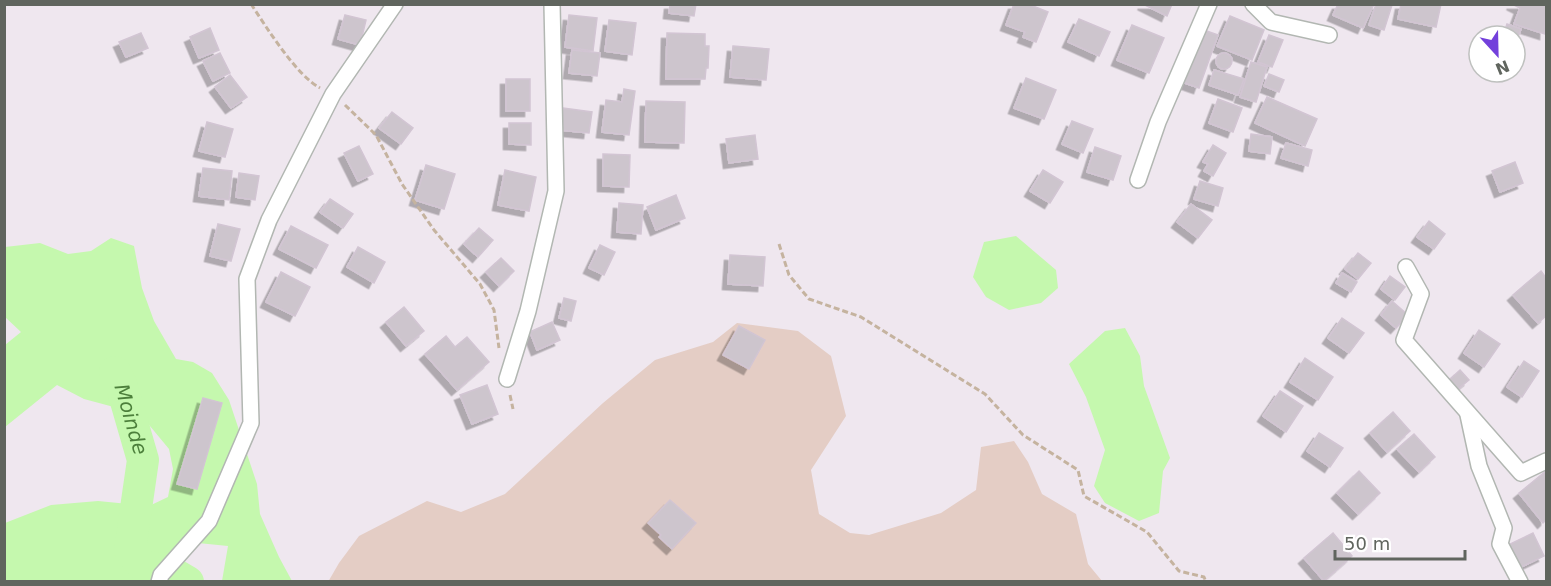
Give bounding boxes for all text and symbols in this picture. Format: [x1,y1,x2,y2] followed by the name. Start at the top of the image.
[1467,24,1527,84] north arrow
[1493,56,1512,79] text: N
[110,381,153,457] water label: Moinde
[1335,523,1466,561] scale bar
[1344,533,1390,554] text: 50 m

